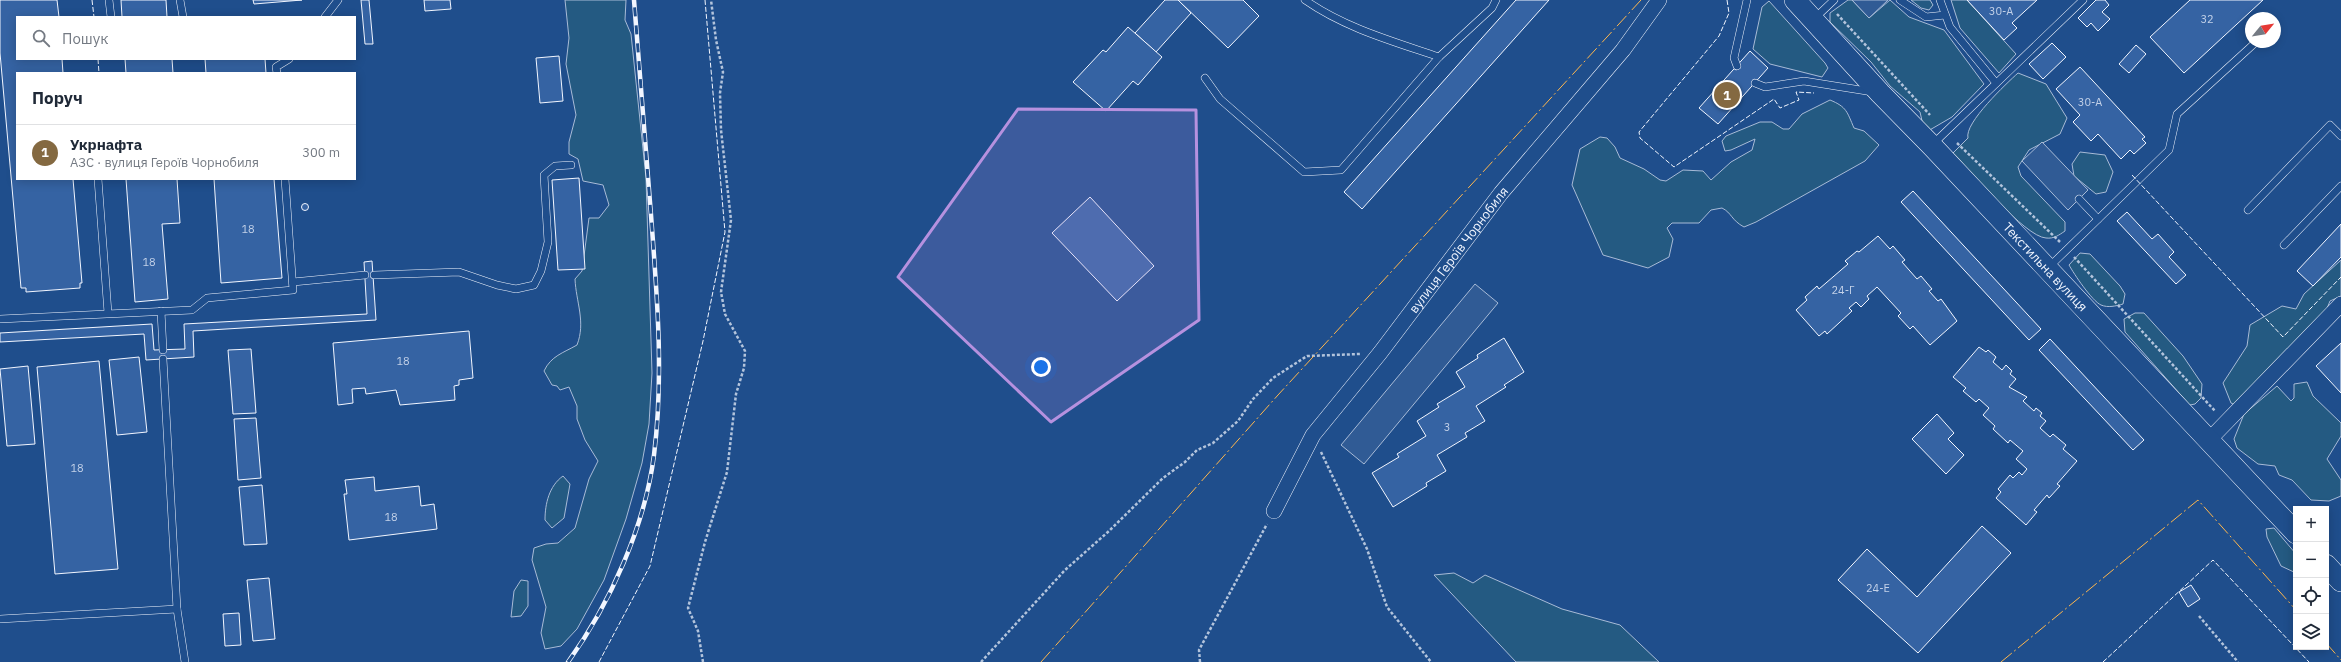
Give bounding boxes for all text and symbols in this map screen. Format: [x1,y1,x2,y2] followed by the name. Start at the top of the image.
[1989,4,2013,18] house number: 30-А
[2200,12,2214,26] house number: 32
[2245,12,2281,48] north arrow
[16,16,356,60] search box
[30,27,52,49] icon: search
[62,29,109,48] text: Пошук
[1714,80,1740,110] pin: 1
[32,87,83,109] text: Поруч
[2078,95,2102,109] house number: 30-А
[70,135,142,154] text: Укрнафта
[41,144,49,161] text: 1
[302,144,340,161] text: 300 m
[70,154,259,171] text: АЗС · вулиця Героїв Чорнобиля
[1405,183,1512,316] street label: вулиця Героїв Чорнобиля
[2000,219,2092,315] street label: Текстильна вулиця
[241,222,255,236] house number: 18
[142,255,156,269] house number: 18
[1831,283,1855,297] house number: 24-Г
[396,354,410,368] house number: 18
[1031,357,1051,377] your location
[1444,420,1450,434] house number: 3
[70,461,84,475] house number: 18
[2293,506,2329,650] map controls
[2293,506,2329,542] button: +
[384,510,398,524] house number: 18
[2293,542,2329,578] button: −
[2293,578,2329,614] button: locate
[1866,581,1890,595] house number: 24-Е
[2293,614,2329,650] button: layers

